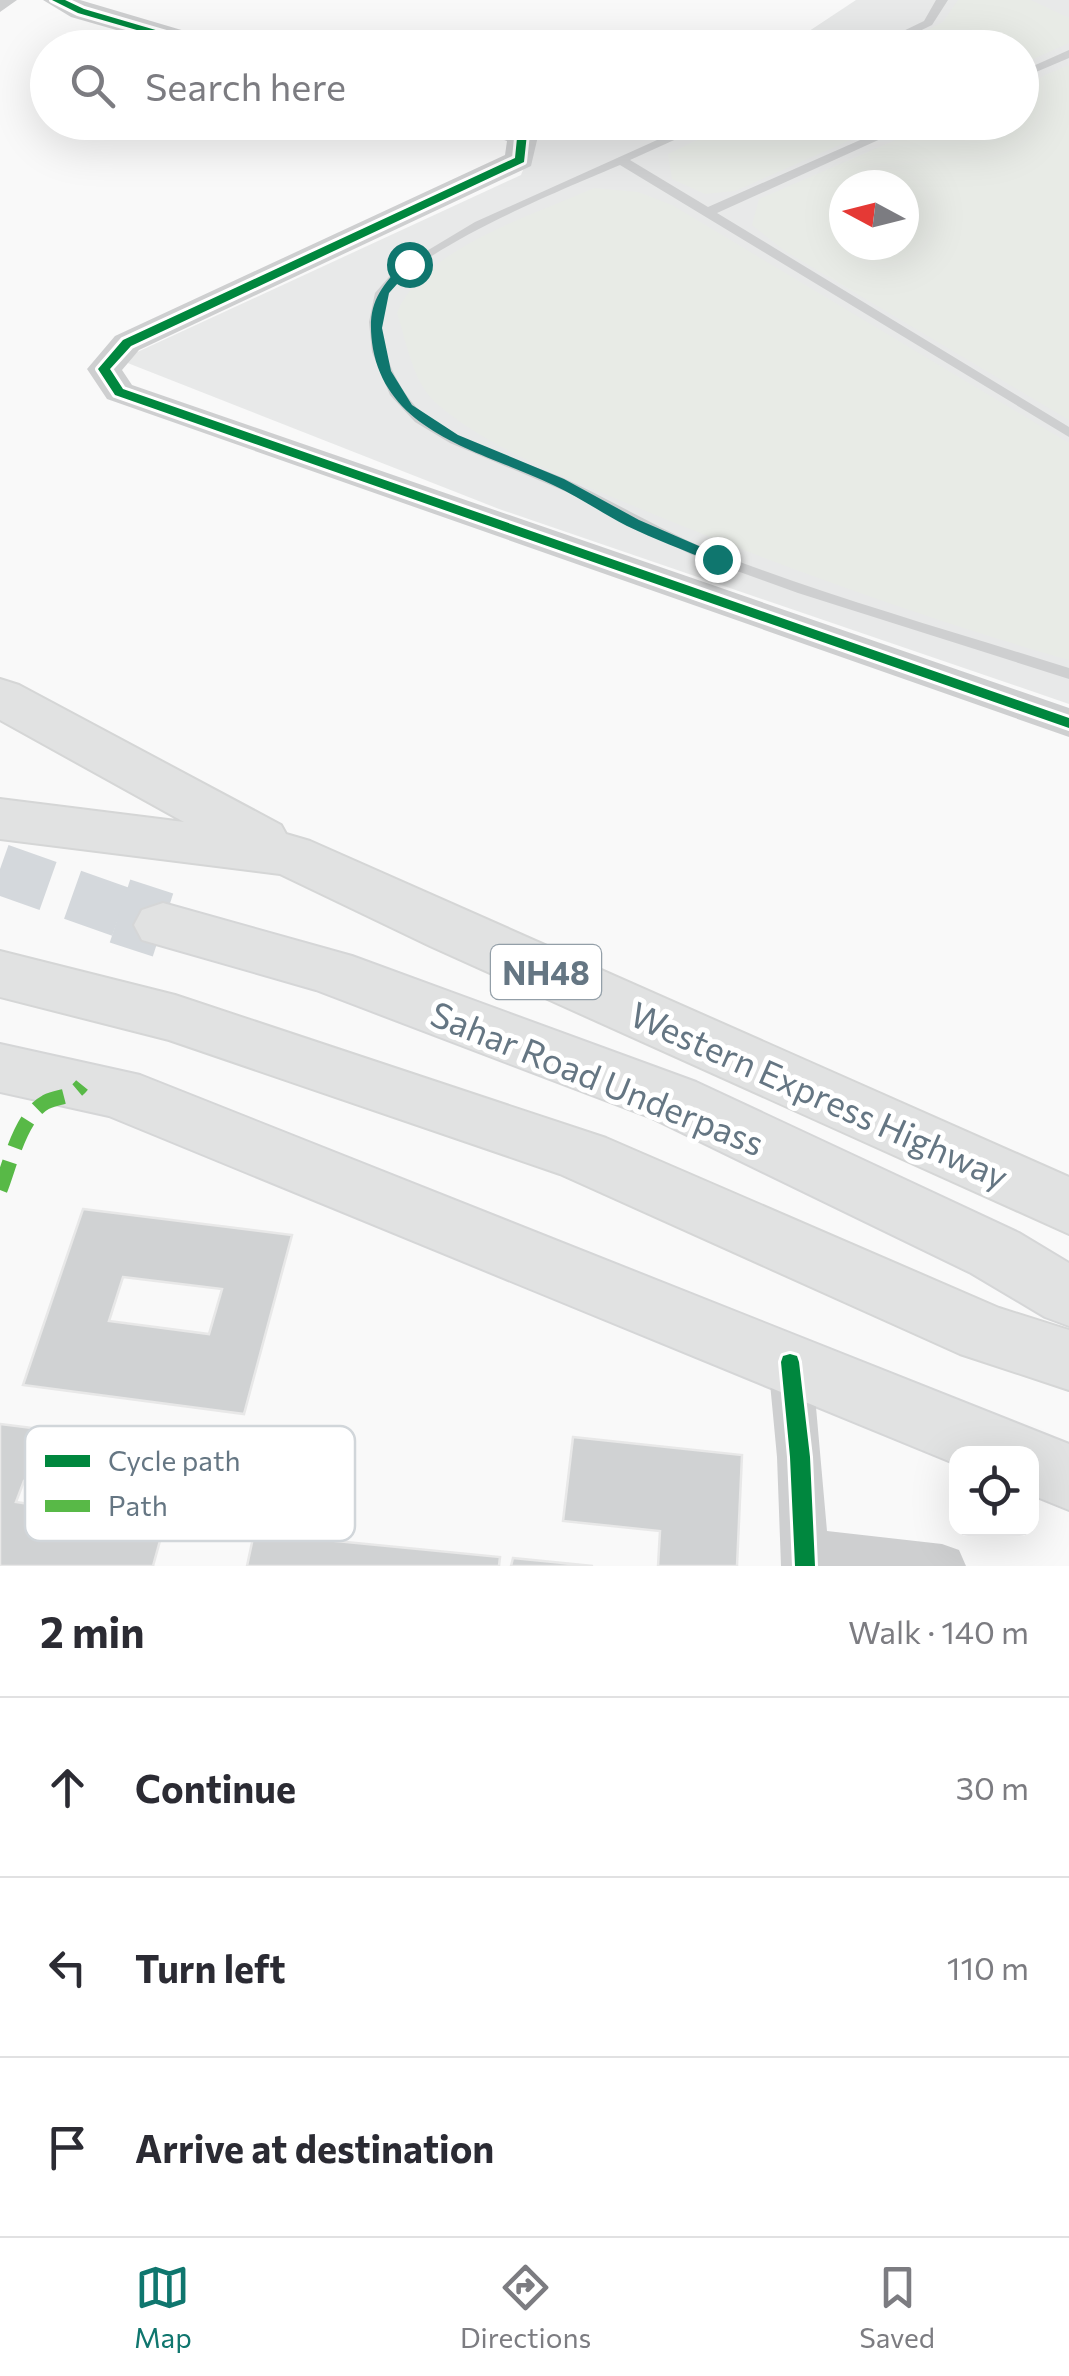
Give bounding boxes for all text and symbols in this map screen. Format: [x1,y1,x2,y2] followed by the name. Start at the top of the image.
[30,30,1039,140] search box
[65,58,120,113] icon: search
[145,62,346,109] text: Search here
[829,170,919,260] north arrow
[387,242,433,288] route start
[695,537,741,583] route end
[491,945,601,999] road number: NH48
[425,990,771,1164] street label: Sahar Road Underpass
[625,991,1015,1197] street label: Western Express Highway
[25,1426,355,1541] legend
[108,1443,240,1477] text: Cycle path
[949,1446,1039,1536] map controls
[949,1446,1039,1536] button: locate
[108,1488,168,1522] text: Path
[40,1605,145,1657] text: 2 min
[848,1611,1029,1651] text: Walk · 140 m
[40,1760,95,1815] icon: ahead
[135,1764,296,1811] text: Continue
[956,1767,1029,1807] text: 30 m
[40,1940,95,1995] icon: left
[135,1944,286,1991] text: Turn left
[947,1947,1029,1987] text: 110 m
[40,2120,95,2175] icon: arrive
[135,2124,494,2171] text: Arrive at destination
[134,2260,192,2354] tab: Map
[460,2260,591,2354] tab: Directions
[859,2260,935,2354] tab: Saved

